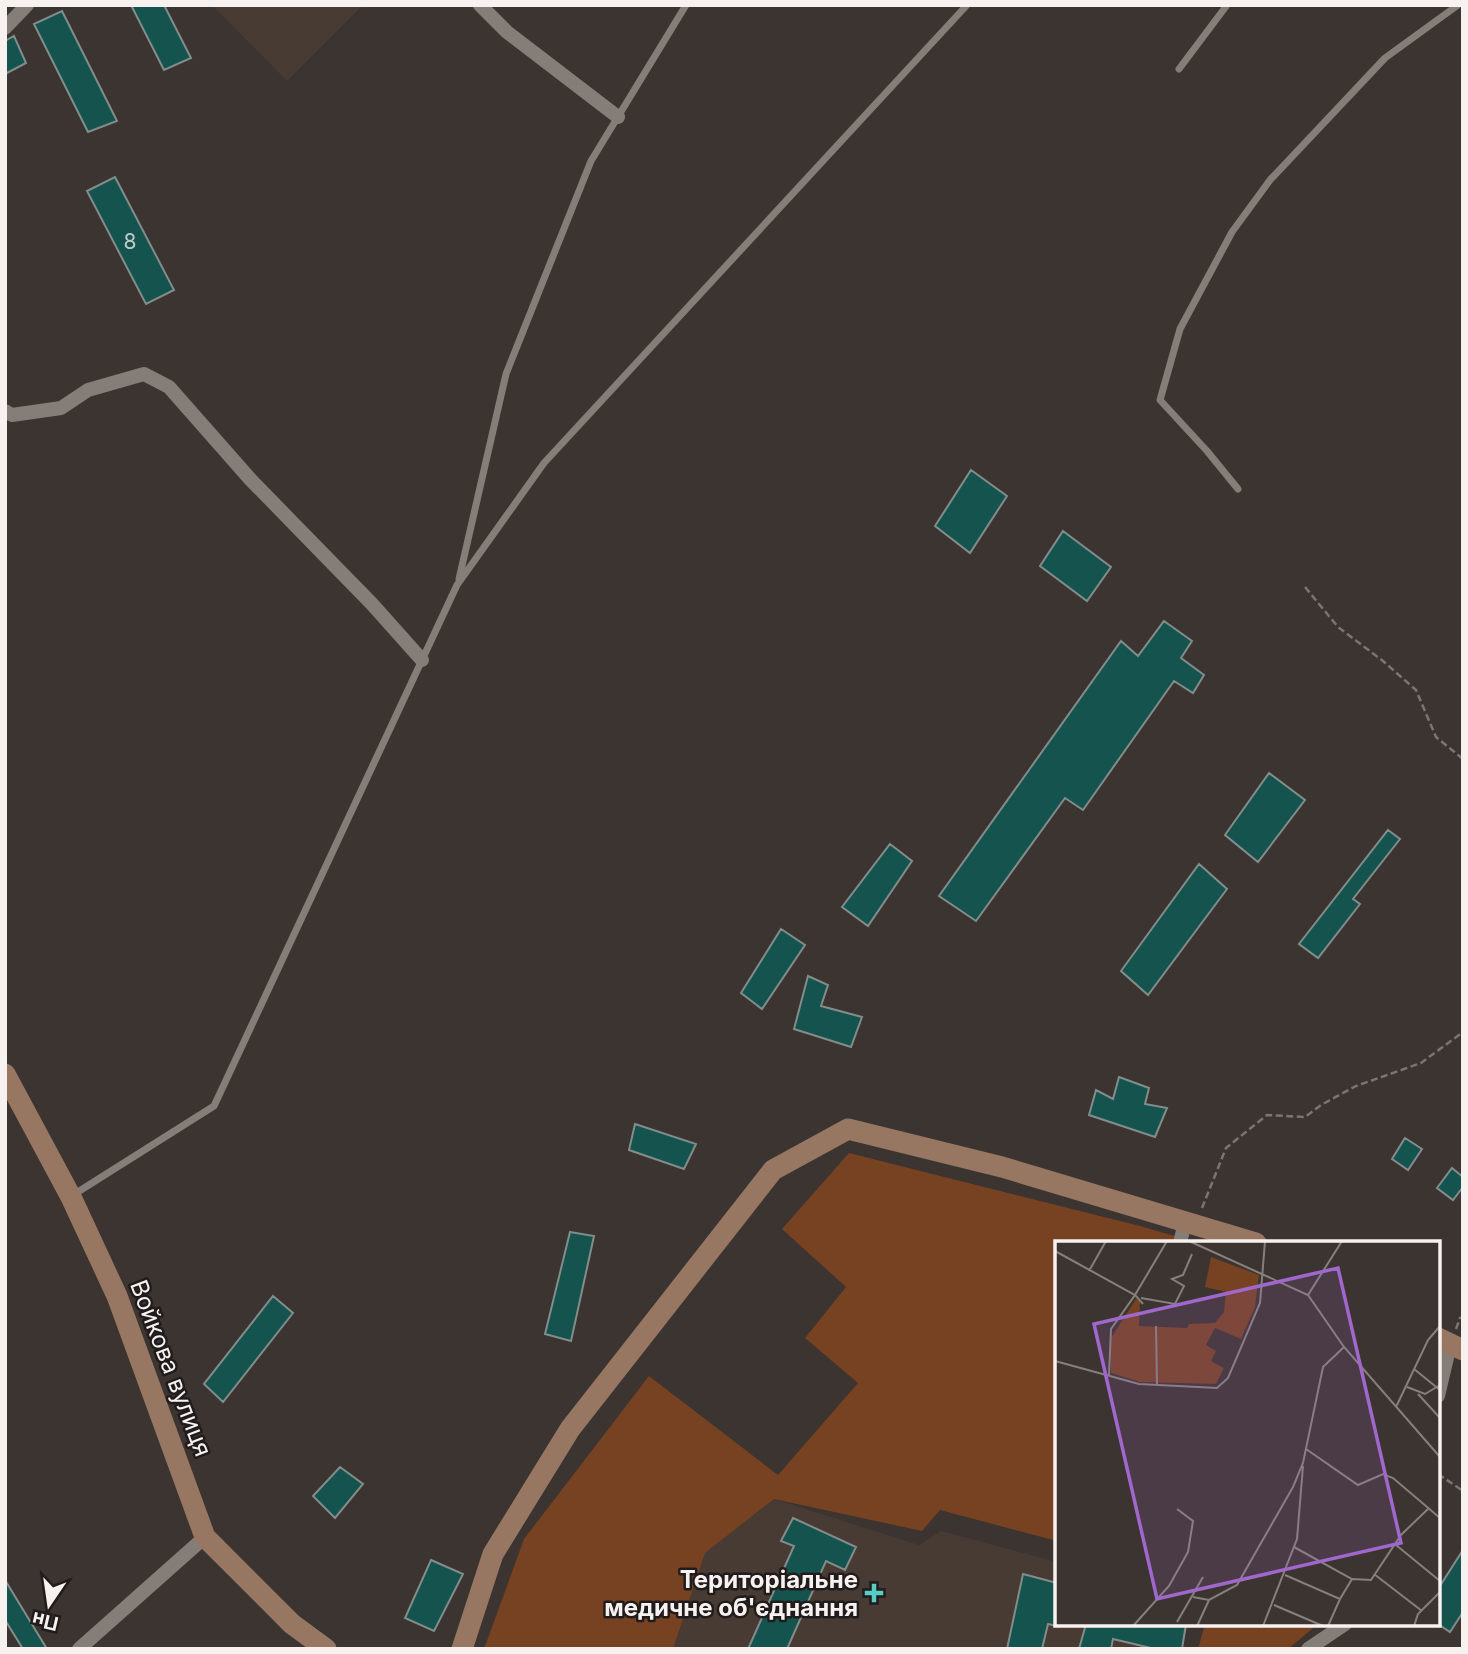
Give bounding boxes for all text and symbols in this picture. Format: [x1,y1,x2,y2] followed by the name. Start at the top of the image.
[124,229,137,254] house number: 8
[1055,1241,1440,1626] inset map
[124,1276,218,1460] street label: Войкова вулиця
[604,1565,858,1622] place label: Територіальне медичне об'єднання
[14,1570,84,1640] north arrow
[864,1583,884,1603] marker: Територіальне медичне об'єднання
[30,1607,61,1635] text: Пн

